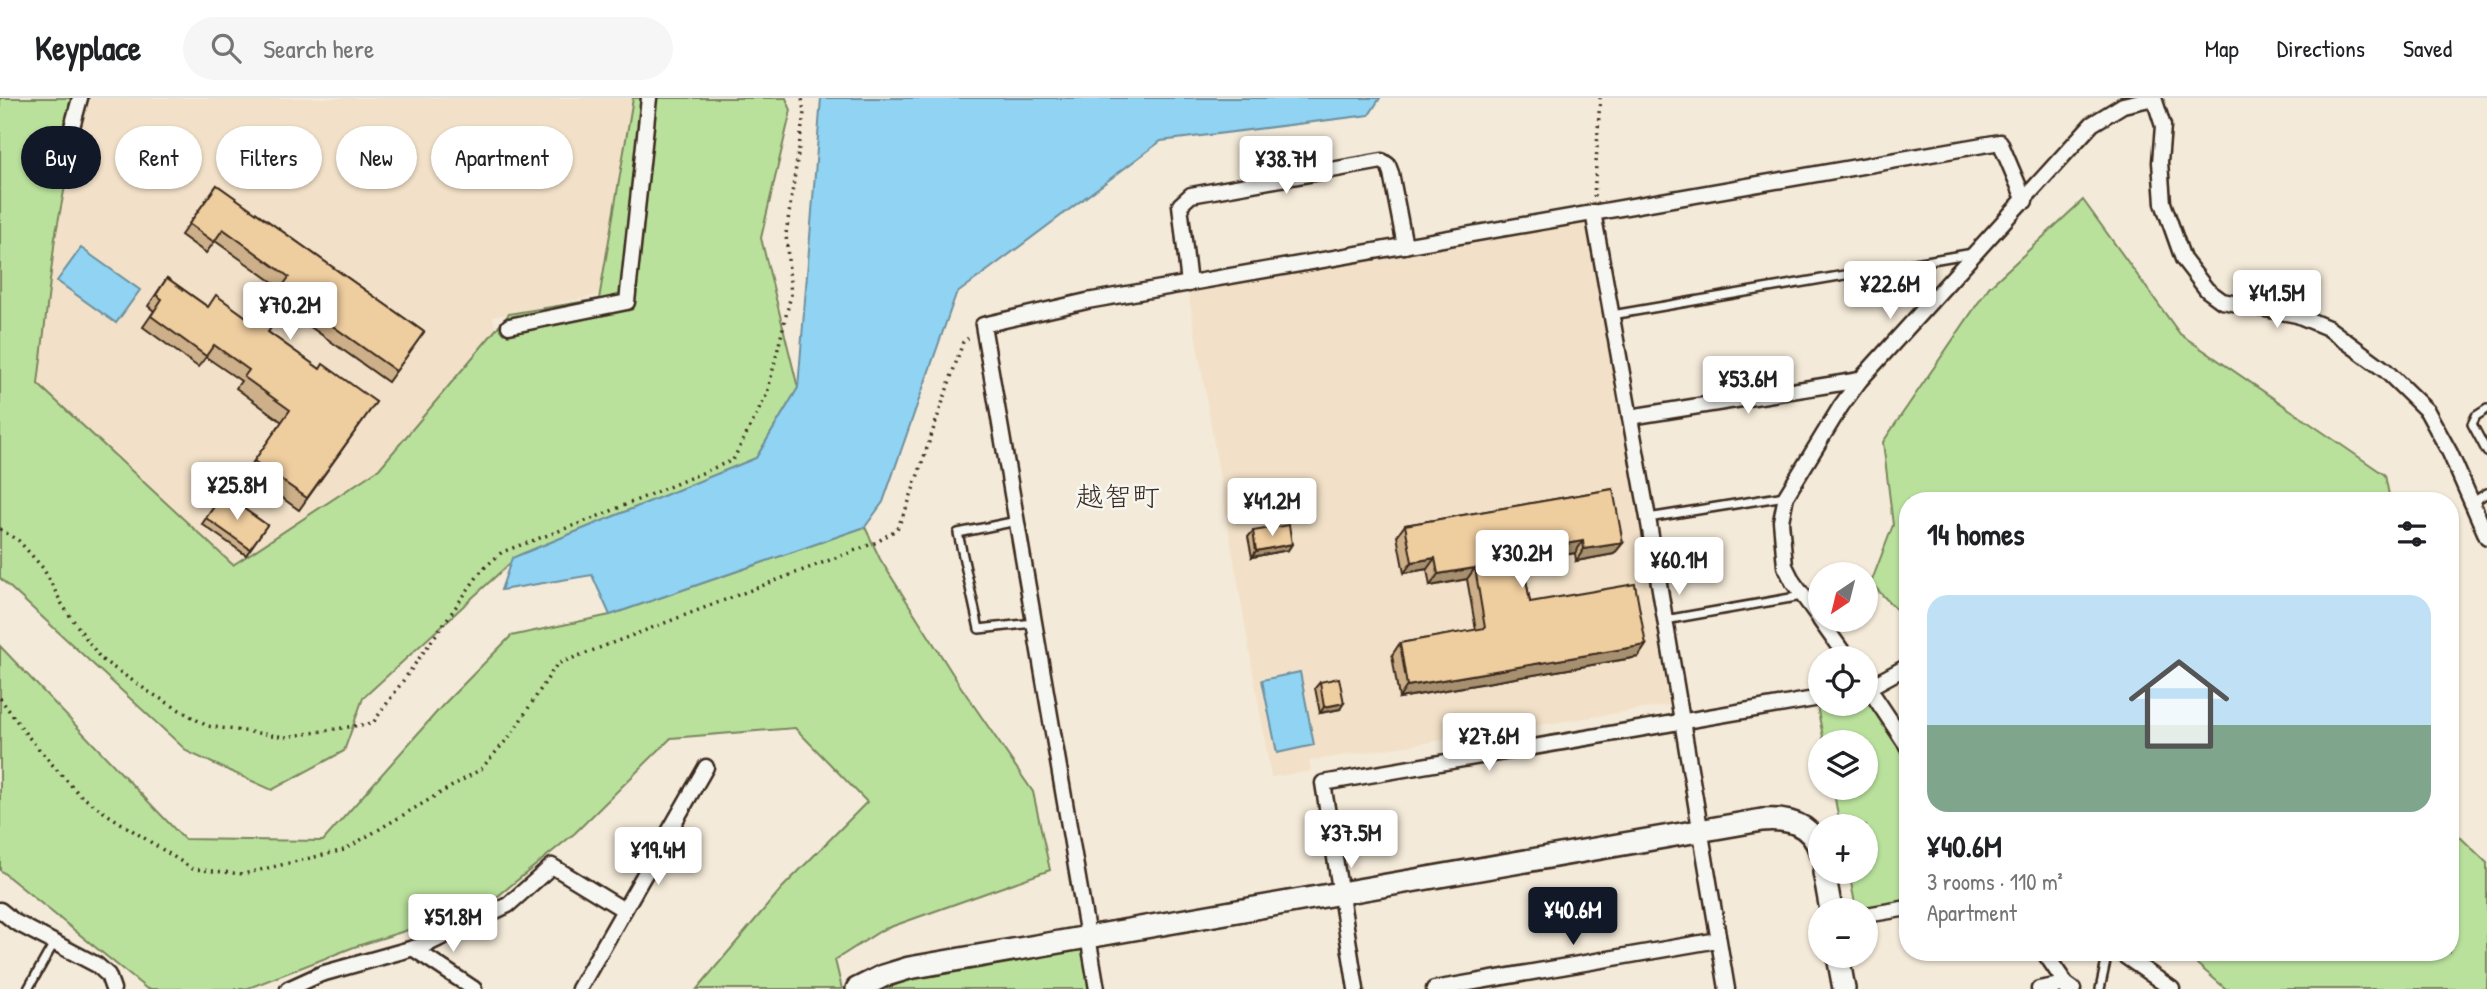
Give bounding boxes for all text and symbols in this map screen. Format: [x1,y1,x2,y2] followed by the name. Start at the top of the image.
[183,17,673,80] search box
[35,26,141,70] text: Keyplace
[207,29,245,67] icon: search
[263,31,374,66] text: Search here
[2205,32,2239,64] text: Map
[2277,32,2365,64] text: Directions
[2403,32,2452,64] text: Saved
[21,126,101,189] chip: Buy
[115,126,202,189] chip: Rent
[216,126,322,189] chip: Filters
[336,126,417,189] chip: New
[431,126,573,189] chip: Apartment
[1229,136,1343,196] pin: ¥38.7M
[1256,143,1316,174] text: ¥38.7M
[1833,262,1947,321] pin: ¥22.6M
[1860,268,1920,299] text: ¥22.6M
[2220,271,2334,330] pin: ¥41.5M
[2249,277,2305,308] text: ¥41.5M
[233,282,347,342] pin: ¥70.2M
[259,289,321,320] text: ¥70.2M
[1691,356,1805,416] pin: ¥53.6M
[1719,363,1777,394] text: ¥53.6M
[180,462,294,522] pin: ¥25.8M
[207,469,267,500] text: ¥25.8M
[1076,477,1160,515] district label: 越智町
[1215,478,1329,538] pin: ¥41.2M
[1243,485,1301,516] text: ¥41.2M
[1927,514,2025,554] text: 14 homes
[2393,515,2431,553] icon: filters
[1465,531,1579,590] pin: ¥30.2M
[1492,537,1552,568] text: ¥30.2M
[1622,538,1736,597] pin: ¥60.1M
[1650,544,1708,575] text: ¥60.1M
[1808,562,1878,632] north arrow
[1808,562,1878,968] map controls
[2116,641,2242,767] icon: home
[1808,646,1878,716] button: locate
[1432,714,1546,773] pin: ¥27.6M
[1459,720,1519,751] text: ¥27.6M
[1808,730,1878,800] button: layers
[1294,810,1408,870] pin: ¥37.5M
[1808,814,1878,884] button: +
[1321,817,1381,848] text: ¥37.5M
[1927,826,2002,866] text: ¥40.6M
[601,828,715,887] pin: ¥19.4M
[631,834,685,865] text: ¥19.4M
[1927,866,2063,897] text: 3 rooms · 110 m²
[1516,888,1630,947] pin: ¥40.6M
[396,894,510,954] pin: ¥51.8M
[1544,894,1602,925] text: ¥40.6M
[1927,897,2017,928] text: Apartment
[1808,898,1878,968] button: −
[424,901,482,932] text: ¥51.8M

